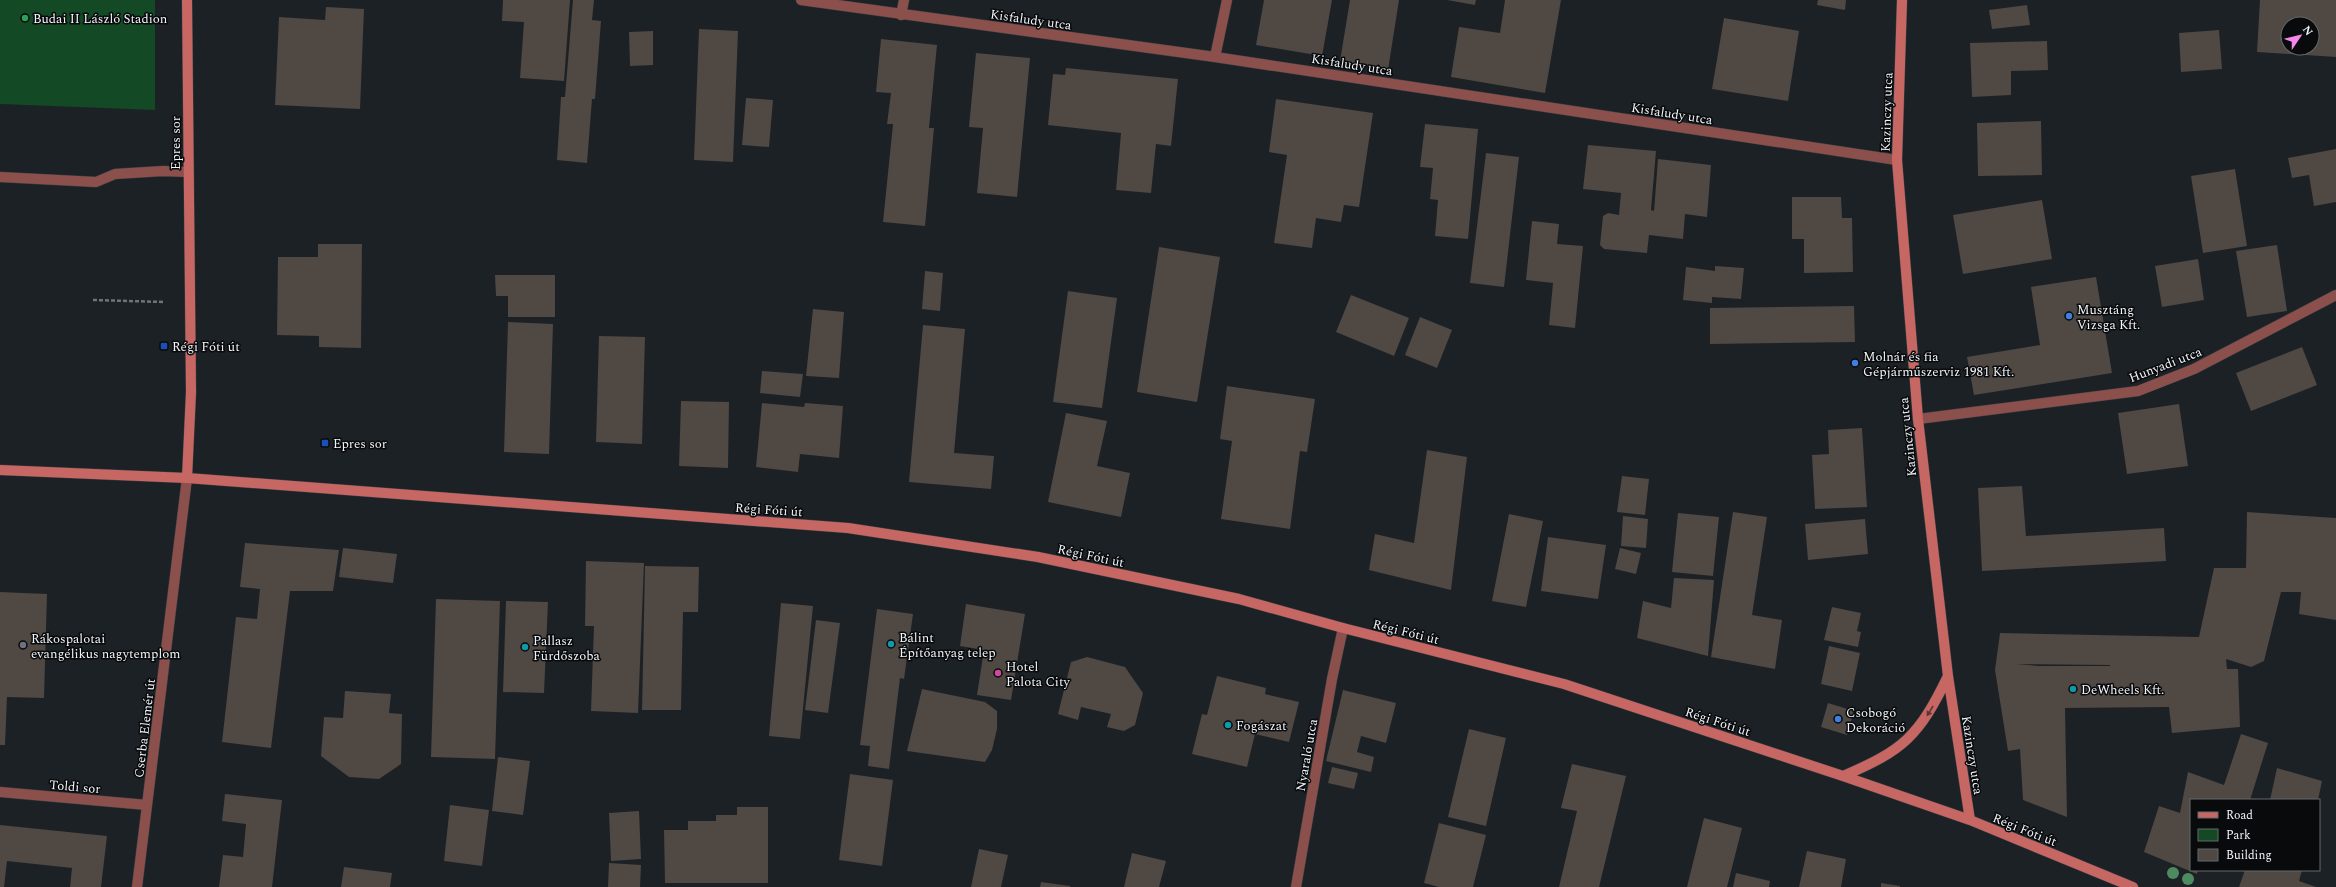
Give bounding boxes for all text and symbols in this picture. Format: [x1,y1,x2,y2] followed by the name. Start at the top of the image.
[989,4,1073,36] street label: Kisfaludy utca
[33,9,168,29] place label: Budai II László Stadion
[20,13,30,23] marker: Budai II László Stadion
[2280,16,2320,56] north arrow
[2298,22,2317,39] text: N
[1310,49,1395,81] street label: Kisfaludy utca
[1876,71,1898,152] street label: Kazinczy utca
[1630,98,1715,130] street label: Kisfaludy utca
[166,116,186,170] street label: Epres sor
[2077,300,2140,335] place label: Musztáng Vizsga Kft.
[2064,311,2074,321] marker: Musztáng Vizsga Kft.
[172,337,240,357] place label: Régi Fóti út
[159,341,169,351] marker: Régi Fóti út
[2126,342,2205,388] street label: Hunyadi utca
[1863,347,2014,382] place label: Molnár és fia Gépjárműszerviz 1981 Kft.
[1850,358,1860,368] marker: Molnár és fia Gépjárműszerviz 1981 Kft.
[1894,396,1922,478] street label: Kazinczy utca
[333,434,387,454] place label: Epres sor
[320,438,330,448] marker: Epres sor
[734,498,804,522] street label: Régi Fóti út
[1056,539,1126,573] street label: Régi Fóti út
[1370,614,1441,650] street label: Régi Fóti út
[899,628,996,663] place label: Bálint Építőanyag telep
[31,629,180,664] place label: Rákospalotai evangélikus nagytemplom
[533,631,601,666] place label: Pallasz Fürdőszoba
[886,639,896,649] marker: Bálint Építőanyag telep
[18,640,28,650] marker: Rákospalotai evangélikus nagytemplom
[520,642,530,652] marker: Pallasz Fürdőszoba
[1006,657,1070,692] place label: Hotel Palota City
[993,668,1003,678] marker: Hotel Palota City
[129,677,161,779] street label: Cserba Elemér út
[2081,680,2164,700] place label: DeWheels Kft.
[2068,684,2078,694] marker: DeWheels Kft.
[1682,702,1753,742] street label: Régi Fóti út
[1846,703,1905,738] place label: Csobogó Dekoráció
[1927,705,1934,717] one-way arrow
[1833,714,1843,724] marker: Csobogó Dekoráció
[1956,714,1988,797] street label: Kazinczy utca
[1236,716,1287,736] place label: Fogászat
[1291,717,1323,793] street label: Nyaraló utca
[1223,720,1233,730] marker: Fogászat
[48,775,101,799] street label: Toldi sor
[2190,799,2320,871] legend
[2226,806,2253,825] text: Road
[1989,808,2060,852] street label: Régi Fóti út
[2226,826,2251,845] text: Park
[2226,846,2272,865] text: Building

